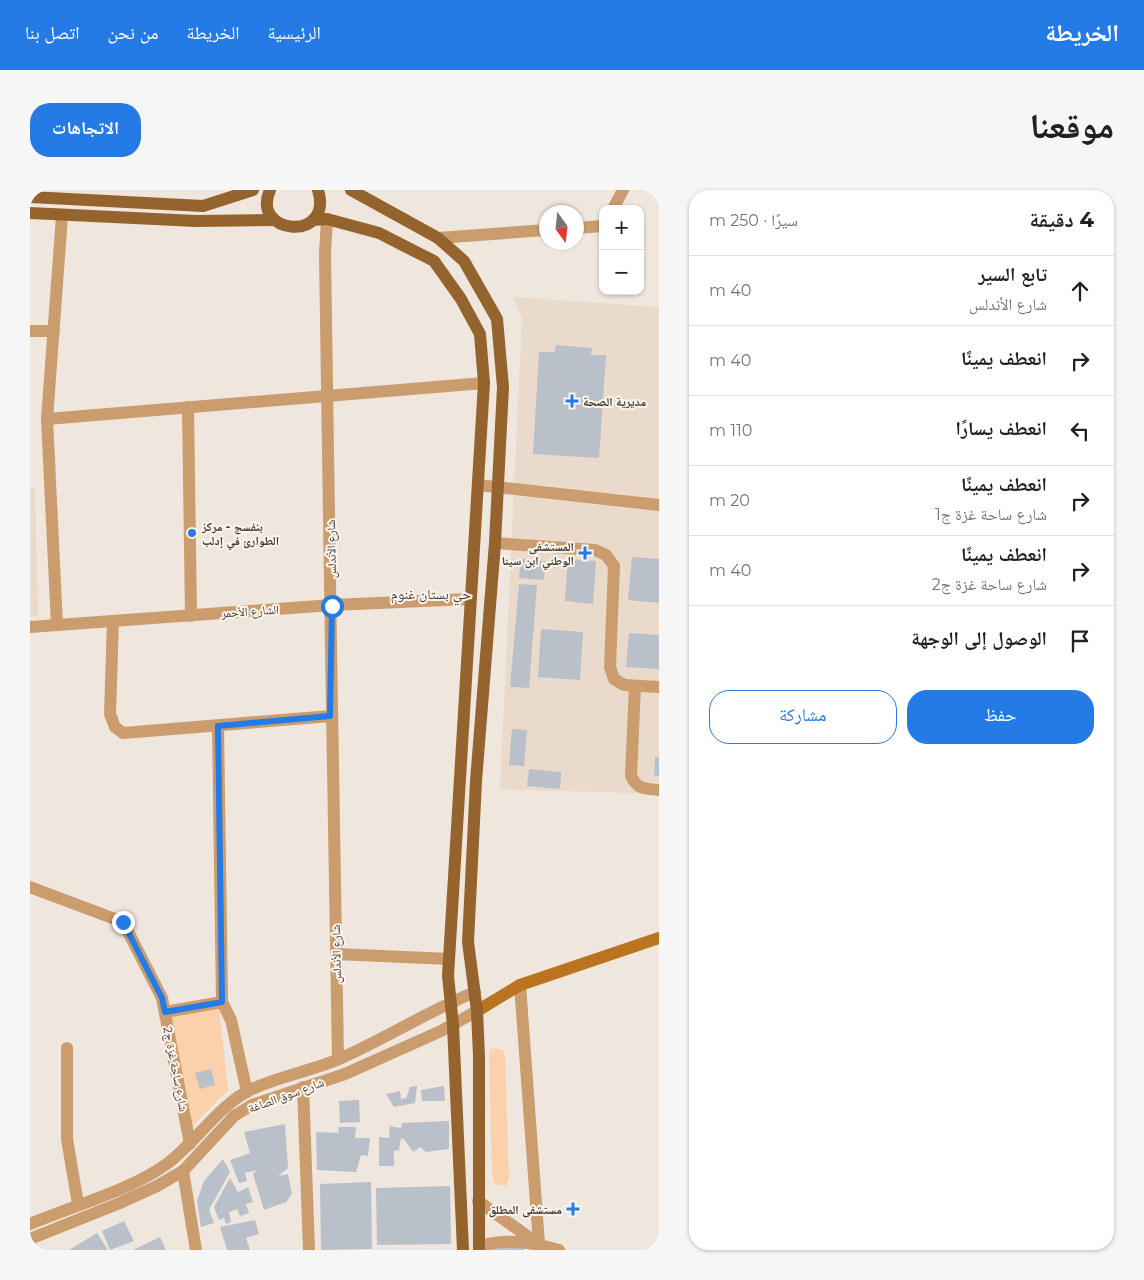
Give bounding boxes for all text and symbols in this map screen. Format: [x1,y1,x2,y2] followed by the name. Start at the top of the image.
[1045,18,1119,47] text: الخريطة
[25,22,80,44] text: اتصل بنا
[108,22,159,44] text: من نحن
[187,22,240,44] text: الخريطة
[268,22,321,44] text: الرئيسية
[30,103,141,157] button: الاتجاهات
[1029,104,1114,147] text: موقعنا
[539,205,584,250] north arrow
[599,205,644,295] map controls
[599,205,644,250] button: +
[1029,207,1094,232] text: 4 دقيقة
[709,211,798,230] text: سيرًا · 250 m
[599,250,644,295] button: −
[978,263,1047,286] text: تابع السير
[1066,277,1094,305] icon: ahead
[709,281,751,300] text: 40 m
[969,295,1047,314] text: شارع الأندلس
[961,347,1047,370] text: انعطف يمينًا
[1066,347,1094,375] icon: right
[709,351,751,370] text: 40 m
[565,394,579,408] marker: مديرية الصحة
[583,394,646,409] place label: مديرية الصحة
[955,417,1047,440] text: انعطف يسارًا
[1066,417,1094,445] icon: left
[709,421,752,440] text: 110 m
[961,473,1047,496] text: انعطف يمينًا
[1066,487,1094,515] icon: right
[709,491,750,510] text: 20 m
[935,505,1047,524] text: شارع ساحة غزة ج1
[201,519,279,550] place label: بنفسج - مركز الطوارئ في إدلب
[323,519,340,579] street label: شارع الأندلس
[186,527,198,539] marker: بنفسج - مركز الطوارئ في إدلب
[502,539,574,570] place label: المستشفى الوطني ابن سينا
[961,543,1047,566] text: انعطف يمينًا
[578,546,592,560] marker: المستشفى الوطني ابن سينا
[1066,557,1094,585] icon: right
[709,561,751,580] text: 40 m
[932,575,1047,594] text: شارع ساحة غزة ج2
[391,585,471,606] district label: حي بستان غنوم
[321,595,344,618] route start
[220,601,280,622] street label: الشارع الأحمر
[911,627,1047,650] text: الوصول إلى الوجهة
[1066,627,1094,655] icon: arrive
[709,690,897,744] button: مشاركة
[907,690,1094,744] button: حفظ
[112,911,135,934] route end
[328,924,345,984] street label: شارع الأندلس
[159,1025,192,1113] street label: شارع ساحة غزة ج2
[246,1074,326,1117] street label: شارع سوق الصاغة
[489,1202,562,1218] place label: مستشفى المطلق
[566,1202,580,1216] marker: مستشفى المطلق

